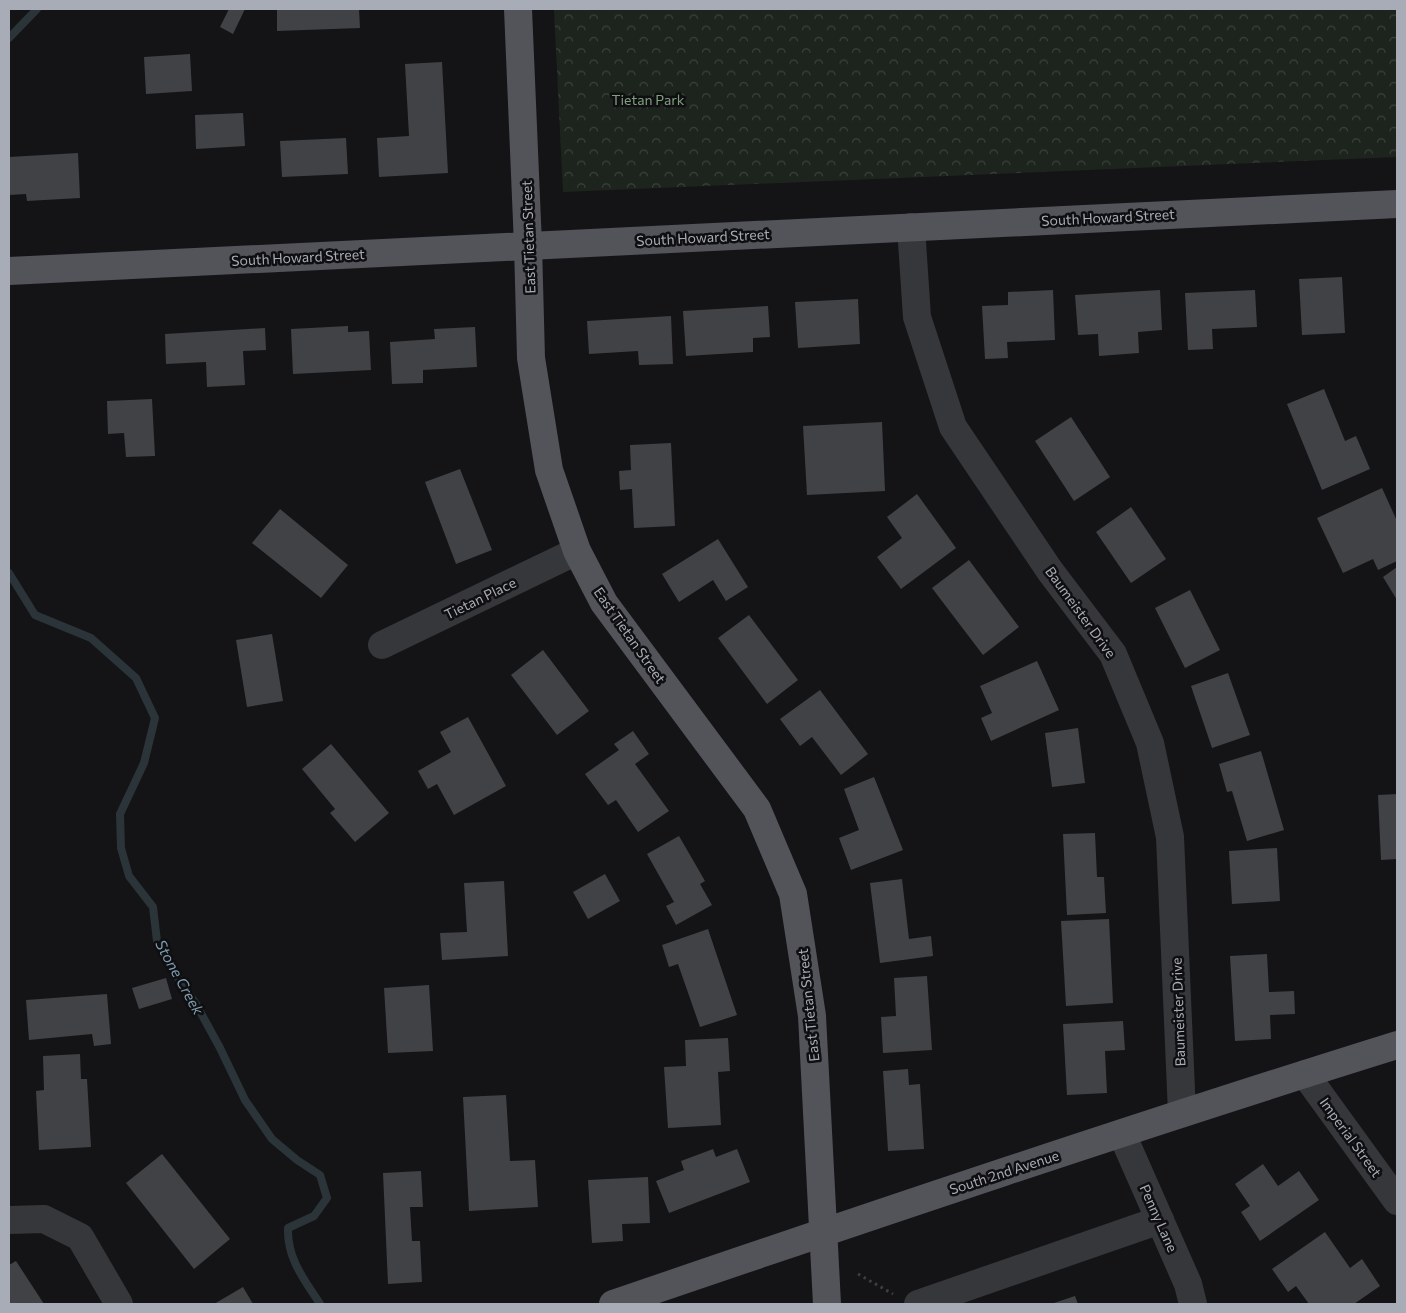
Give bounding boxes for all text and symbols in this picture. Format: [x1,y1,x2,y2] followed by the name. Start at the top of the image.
[612,91,685,108] park label: Tietan Park
[518,180,538,294] street label: East Tietan Street
[1041,205,1175,229] street label: South Howard Street
[636,225,770,249] street label: South Howard Street
[231,245,365,269] street label: South Howard Street
[1042,563,1120,661] street label: Baumeister Drive
[441,573,519,623] street label: Tietan Place
[590,584,670,687] street label: East Tietan Street
[152,936,208,1018] water label: Stone Creek
[794,947,822,1062] street label: East Tietan Street
[1168,957,1188,1067] street label: Baumeister Drive
[1316,1094,1386,1180] street label: Imperial Street
[947,1146,1061,1198] street label: South 2nd Avenue
[1136,1181,1182,1255] street label: Penny Lane

